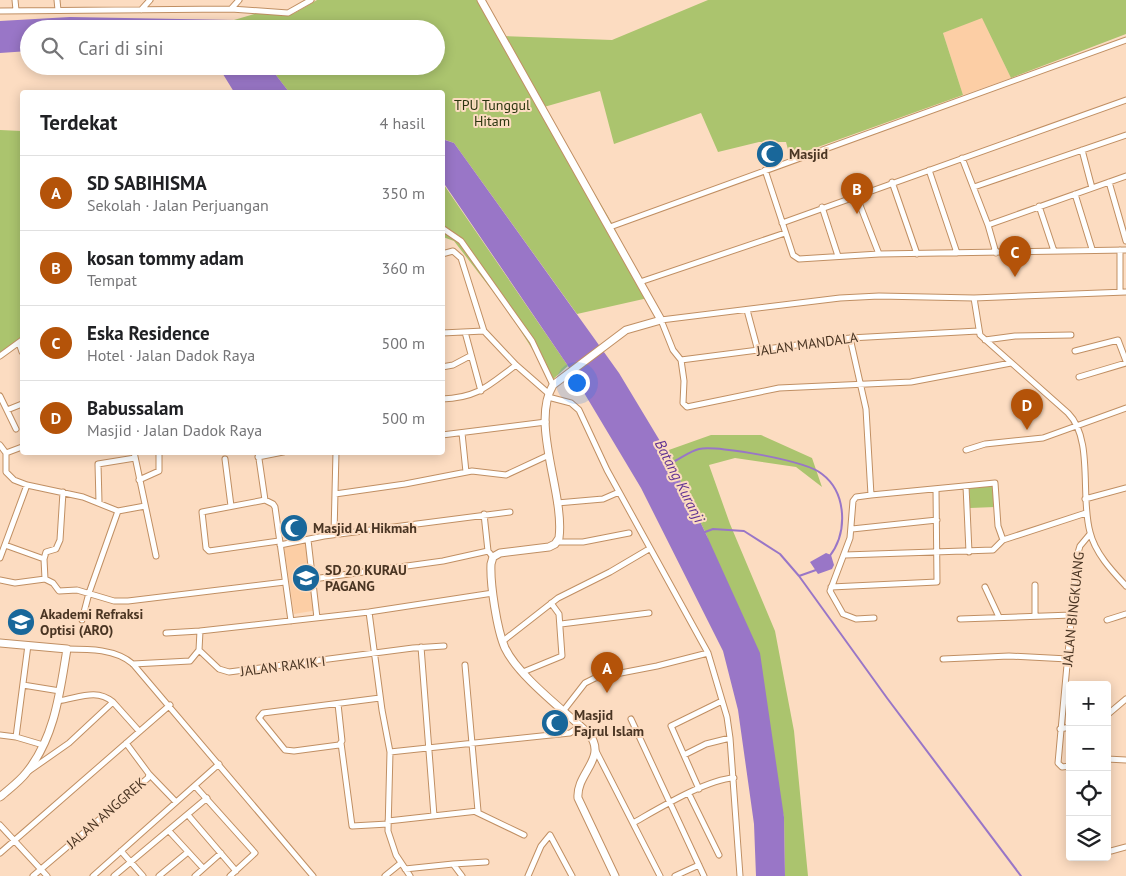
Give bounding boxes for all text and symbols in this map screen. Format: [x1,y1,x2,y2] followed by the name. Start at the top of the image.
[20,20,445,75] search box
[38,34,66,62] icon: search
[78,36,164,60] text: Cari di sini
[454,96,530,130] park label: TPU Tunggul Hitam
[40,109,117,136] text: Terdekat
[380,113,425,133] text: 4 hasil
[755,139,785,169] mosque icon: Masjid
[789,145,828,163] place label: Masjid
[87,171,207,195] text: SD SABIHISMA
[841,173,873,214] pin: B
[51,183,61,203] text: A
[382,183,425,203] text: 350 m
[87,195,269,215] text: Sekolah · Jalan Perjuangan
[999,236,1031,277] pin: C
[87,246,244,270] text: kosan tommy adam
[51,258,61,278] text: B
[382,258,425,278] text: 360 m
[87,270,137,290] text: Tempat
[87,321,210,345] text: Eska Residence
[754,328,860,360] street label: JALAN MANDALA
[52,333,60,353] text: C
[382,333,425,353] text: 500 m
[87,345,255,365] text: Hotel · Jalan Dadok Raya
[564,370,590,396] your location
[1011,389,1043,430] pin: D
[87,396,184,420] text: Babussalam
[51,408,61,428] text: D
[382,408,425,428] text: 500 m
[87,420,262,440] text: Masjid · Jalan Dadok Raya
[651,436,710,527] water label: Batang Kuranji
[279,513,309,543] mosque icon: Masjid Al Hikmah
[313,519,417,537] place label: Masjid Al Hikmah
[1058,551,1088,668] street label: JALAN BINGKUANG
[325,561,407,595] place label: SD 20 KURAU PAGANG
[291,563,321,593] school or university icon: SD 20 KURAU PAGANG
[40,605,144,639] place label: Akademi Refraksi Optisi (ARO)
[6,607,36,637] school or university icon: Akademi Refraksi Optisi (ARO)
[238,652,327,680] street label: JALAN RAKIK I
[591,652,623,693] pin: A
[1066,681,1111,861] map controls
[1066,681,1111,726] button: +
[574,706,644,740] place label: Masjid Fajrul Islam
[540,708,570,738] mosque icon: Masjid Fajrul Islam
[1066,726,1111,771] button: −
[1066,771,1111,816] button: locate
[62,773,150,853] street label: JALAN ANGGREK
[1066,816,1111,861] button: layers

